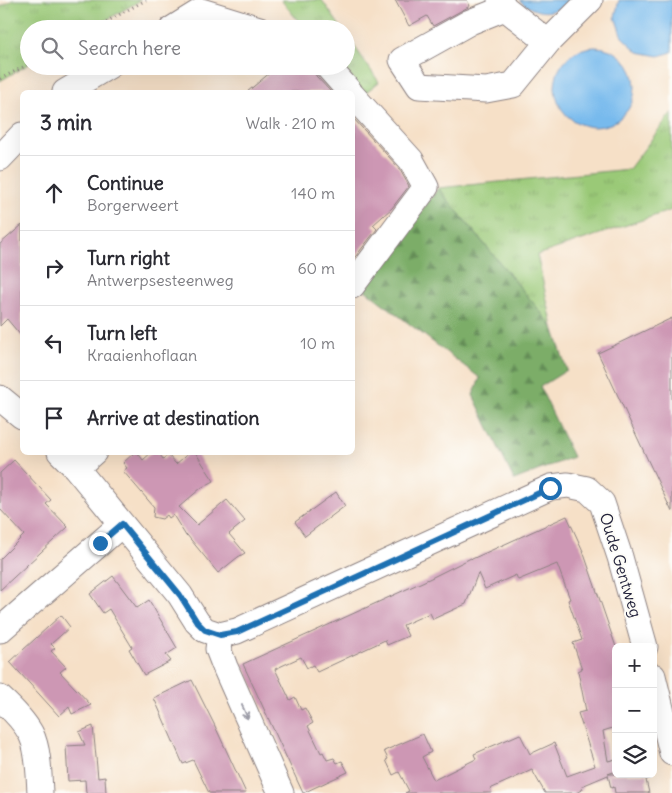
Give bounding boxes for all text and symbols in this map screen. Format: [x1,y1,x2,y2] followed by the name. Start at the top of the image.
[20,20,355,75] search box
[38,34,66,62] icon: search
[78,36,181,60] text: Search here
[40,109,92,136] text: 3 min
[245,113,335,133] text: Walk · 210 m
[87,171,164,195] text: Continue
[40,179,68,207] icon: ahead
[291,183,335,203] text: 140 m
[87,195,179,215] text: Borgerweert
[87,246,170,270] text: Turn right
[40,254,68,282] icon: right
[297,258,335,278] text: 60 m
[87,270,234,290] text: Antwerpsesteenweg
[87,321,157,345] text: Turn left
[40,329,68,357] icon: left
[300,333,335,353] text: 10 m
[87,345,197,365] text: Kraaienhoflaan
[40,404,68,432] icon: arrive
[87,406,260,430] text: Arrive at destination
[539,477,562,500] route start
[596,510,646,620] street label: Oude Gentweg
[89,532,112,555] route end
[612,643,657,778] map controls
[612,643,657,688] button: +
[612,688,657,733] button: −
[240,704,250,719] one-way arrow
[612,733,657,778] button: layers

